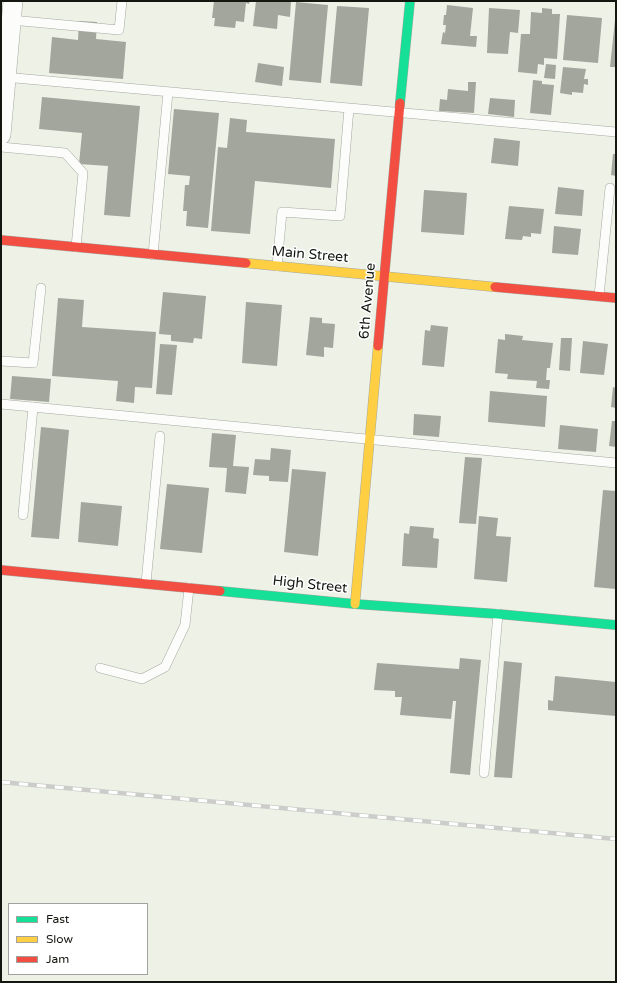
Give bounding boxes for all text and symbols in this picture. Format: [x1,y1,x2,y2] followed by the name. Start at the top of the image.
[271,243,349,267] street label: Main Street
[356,262,380,340] street label: 6th Avenue
[272,573,348,597] street label: High Street
[8,903,148,975] legend
[46,912,69,926] text: Fast
[46,932,73,946] text: Slow
[46,952,69,966] text: Jam

